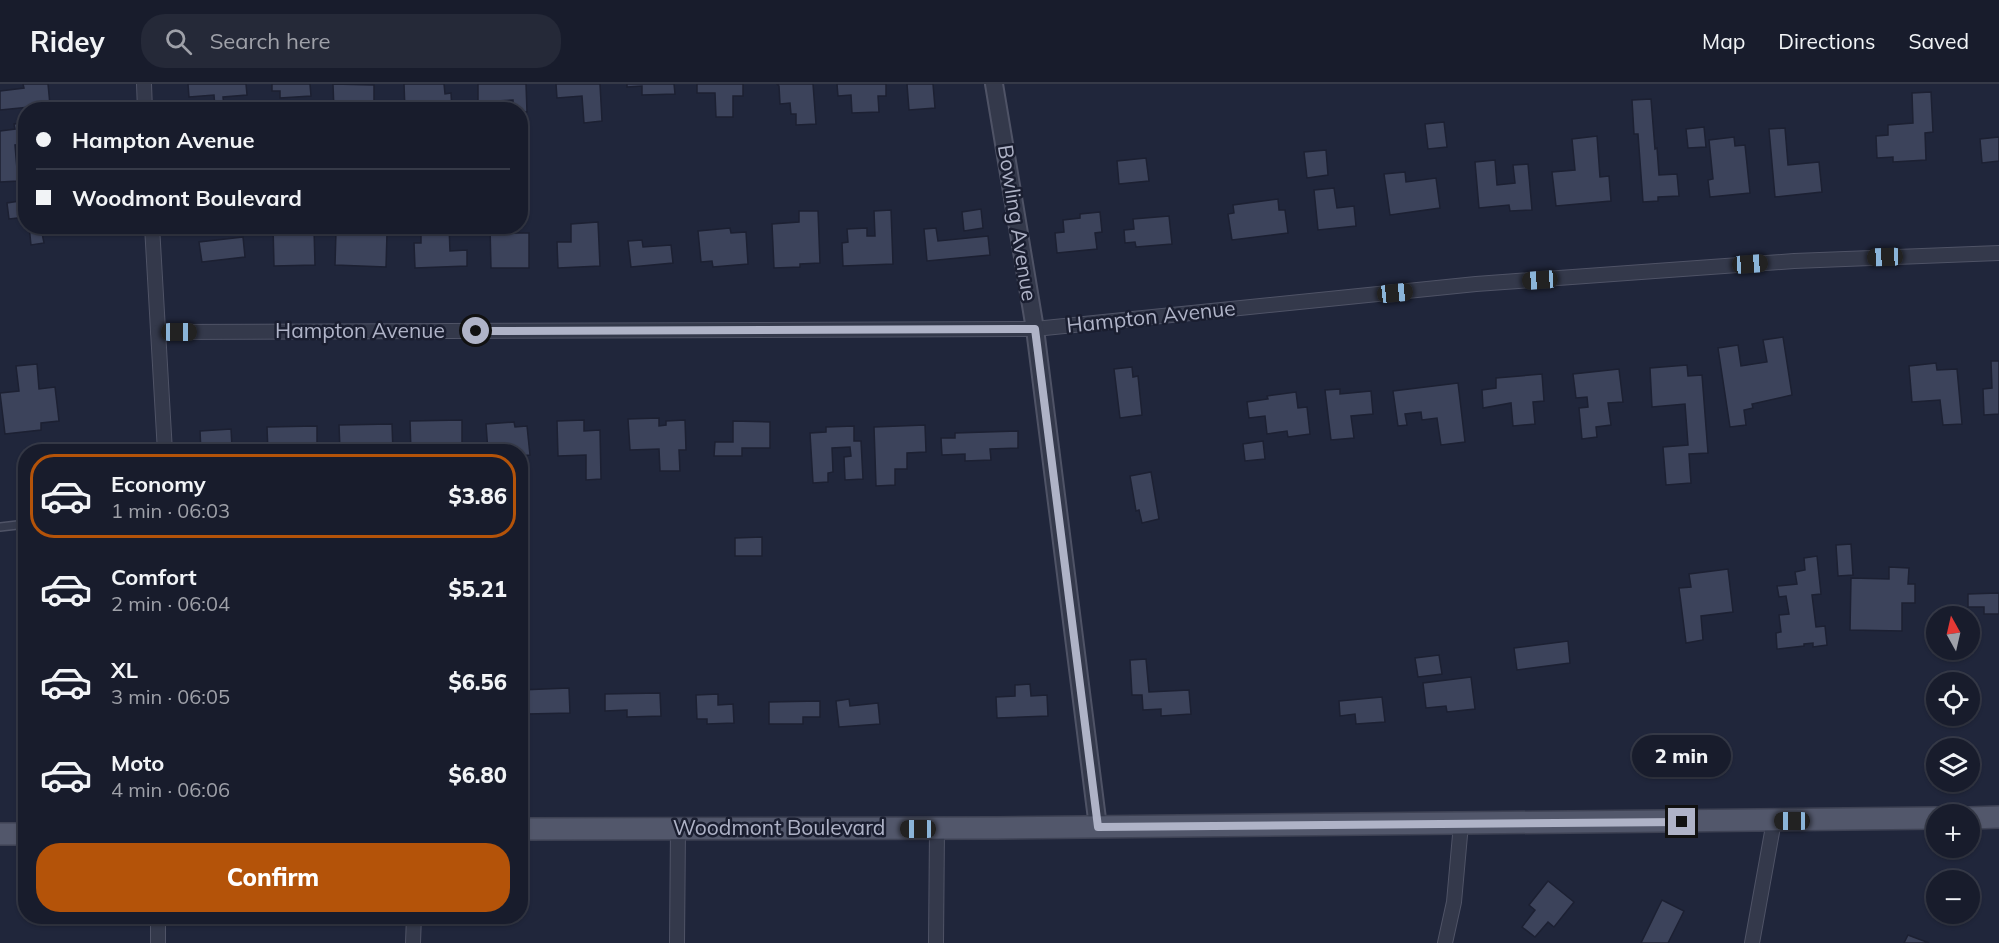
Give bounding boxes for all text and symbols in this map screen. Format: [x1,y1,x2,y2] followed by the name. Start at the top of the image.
[141,14,561,68] search box
[30,24,105,59] text: Ridey
[162,25,195,58] icon: search
[210,27,331,55] text: Search here
[1702,28,1745,54] text: Map
[1778,28,1875,54] text: Directions
[1908,28,1969,54] text: Saved
[72,126,255,154] text: Hampton Avenue
[993,143,1043,303] street label: Bowling Avenue
[72,184,302,212] text: Woodmont Boulevard
[1867,247,1903,267] car
[1731,254,1769,274] car
[1521,270,1559,290] car
[1376,282,1414,304] car
[1065,294,1237,338] street label: Hampton Avenue
[275,317,445,343] street label: Hampton Avenue
[462,317,489,344] route start
[161,323,197,341] car
[39,469,93,523] icon: car
[111,470,206,498] text: Economy
[448,482,507,510] text: $3.86
[111,498,230,523] text: 1 min · 06:03
[39,562,93,616] icon: car
[111,563,197,591] text: Comfort
[448,575,507,603] text: $5.21
[111,591,230,616] text: 2 min · 06:04
[1926,606,1980,660] north arrow
[1926,606,1980,924] map controls
[39,655,93,709] icon: car
[111,656,138,684] text: XL
[448,668,507,696] text: $6.56
[1926,672,1980,726] button: locate
[111,684,230,709] text: 3 min · 06:05
[1632,735,1732,777] callout: 2 min
[1926,738,1980,792] button: layers
[1655,743,1708,768] text: 2 min
[39,748,93,802] icon: car
[111,749,164,777] text: Moto
[448,761,507,789] text: $6.80
[111,777,230,802] text: 4 min · 06:06
[1926,804,1980,858] button: +
[1668,808,1695,835] route end
[1774,812,1810,830] car
[673,814,885,840] street label: Woodmont Boulevard
[900,820,936,838] car
[36,843,510,912] button: Confirm
[1926,870,1980,924] button: −

